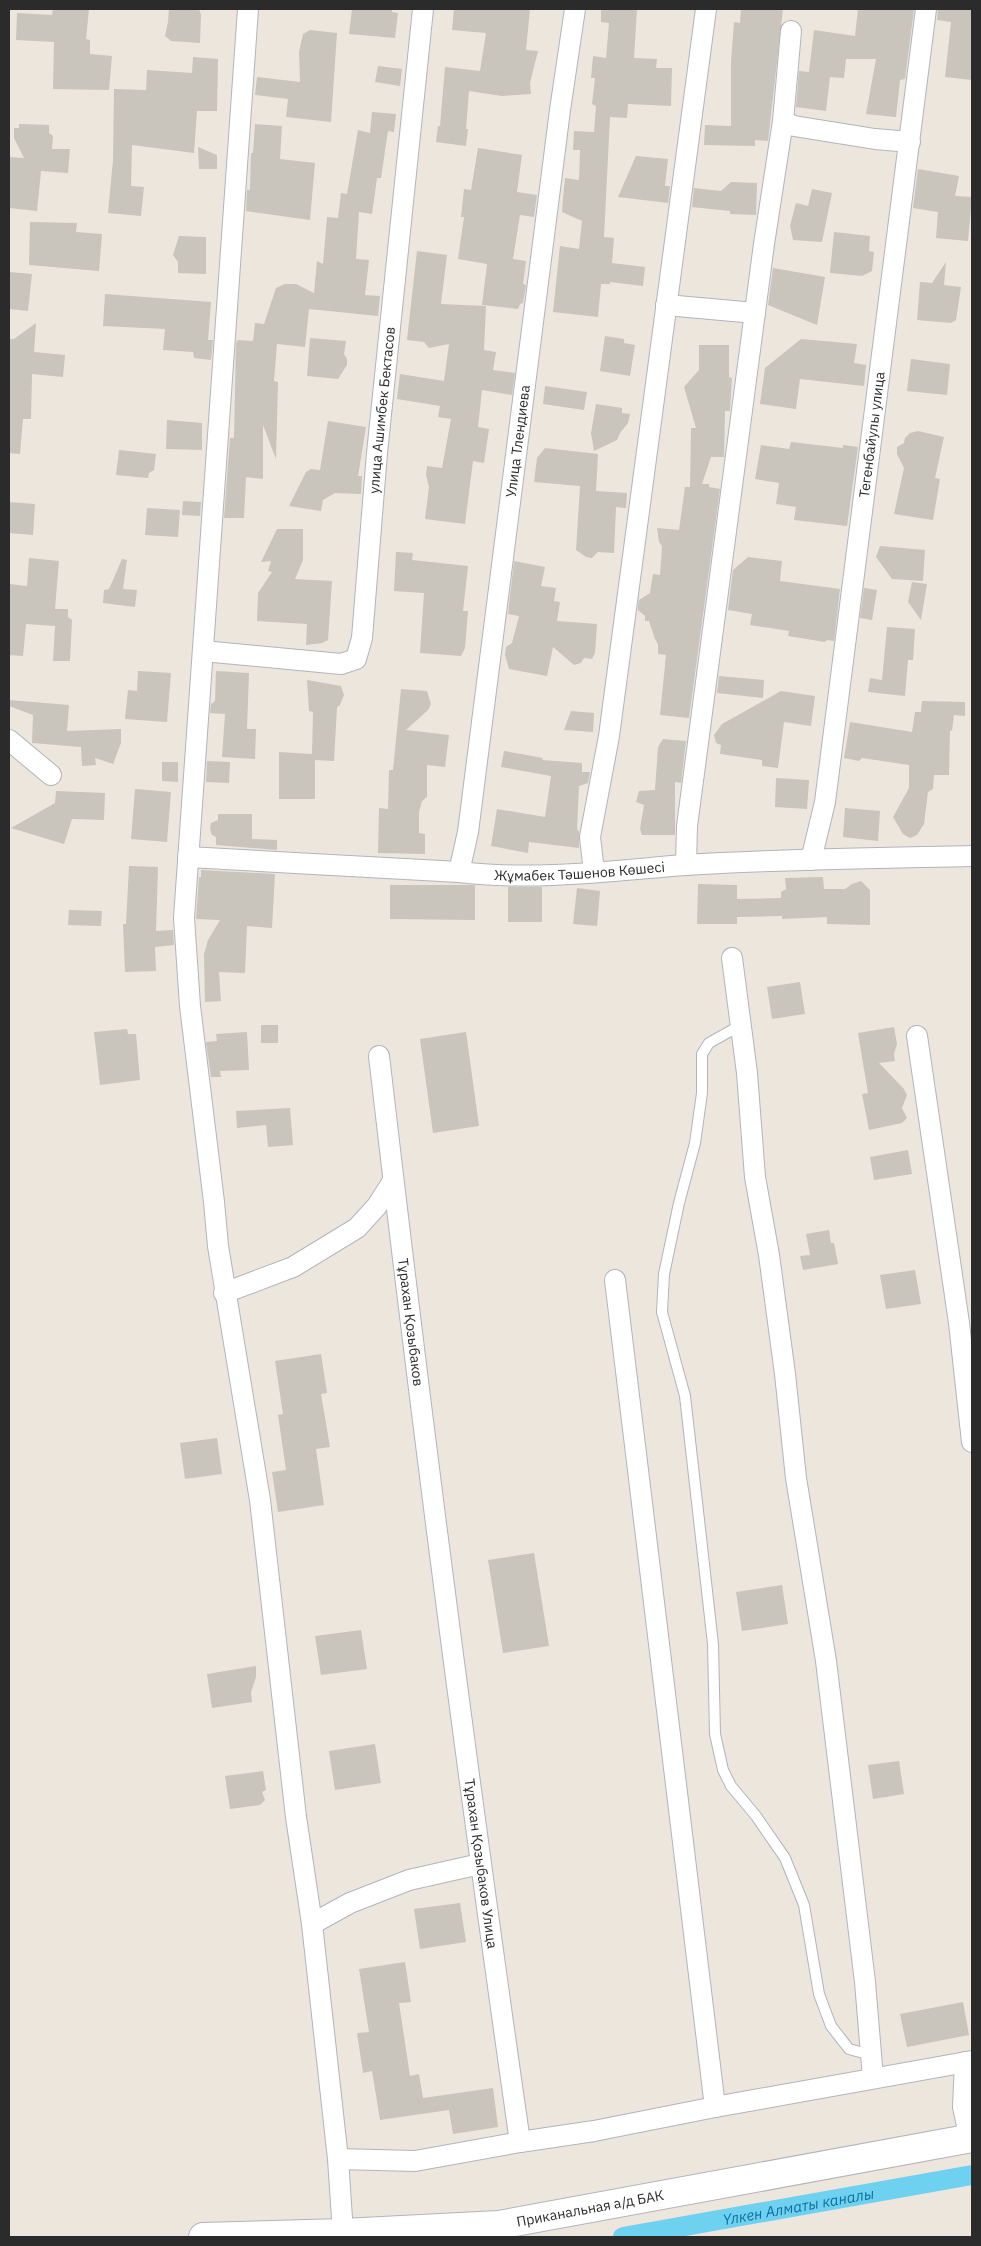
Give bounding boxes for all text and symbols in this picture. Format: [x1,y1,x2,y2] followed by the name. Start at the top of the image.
[365,326,399,494] street label: улица Ашимбек Бектасов
[855,370,889,499] street label: Тегенбайулы улица
[502,383,534,499] street label: Улица Тлендиева
[494,858,666,885] street label: Жұмабек Тәшенов Көшесі
[394,1257,428,1387] street label: Тұрахан Қозыбаков
[461,1777,502,1950] street label: Тұрахан Қозыбаков Улица
[721,2183,875,2229] water label: Үлкен Алматы каналы
[515,2186,665,2231] street label: Приканальная а/д БАК

